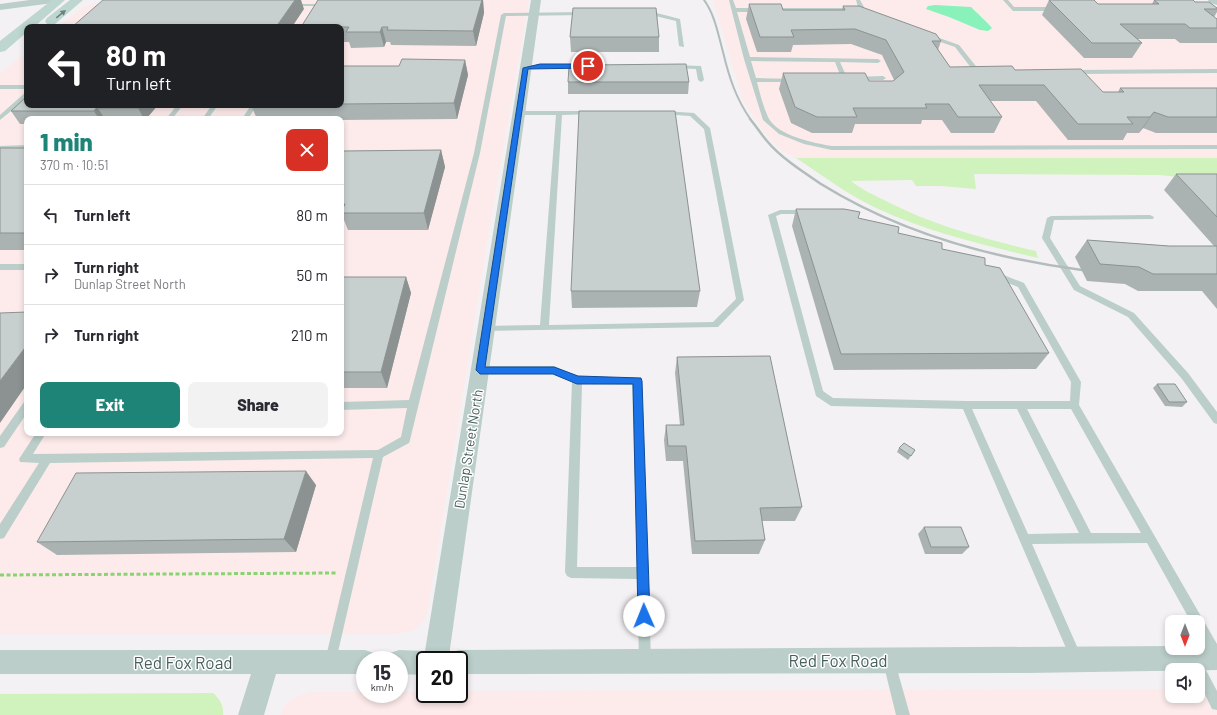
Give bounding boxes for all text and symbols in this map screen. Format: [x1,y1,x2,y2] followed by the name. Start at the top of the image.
[55,9,66,18] one-way arrow
[106,38,166,72] text: 80 m
[40,40,92,92] icon: left
[571,49,605,83] pin
[577,55,599,77] icon: arrive
[106,72,172,94] text: Turn left
[40,127,93,156] text: 1 min
[286,129,328,171] button: close
[40,157,109,173] text: 370 m · 10:51
[40,204,62,226] icon: left
[74,206,130,224] text: Turn left
[296,206,328,224] text: 80 m
[74,258,139,276] text: Turn right
[40,264,62,286] icon: right
[296,266,328,284] text: 50 m
[74,276,186,292] text: Dunlap Street North
[40,324,62,346] icon: right
[74,326,139,344] text: Turn right
[291,326,328,344] text: 210 m
[40,382,180,428] button: Exit
[188,382,328,428] button: Share
[450,388,486,510] street label: Dunlap Street North
[623,595,665,637] position arrow
[1165,615,1205,655] north arrow
[1165,615,1205,703] map controls
[788,650,888,670] street label: Red Fox Road
[416,651,468,703] speed limit sign: 20
[133,652,233,672] street label: Red Fox Road
[373,660,391,684] text: 15
[1165,663,1205,703] button: sound
[371,681,393,693] text: km/h

